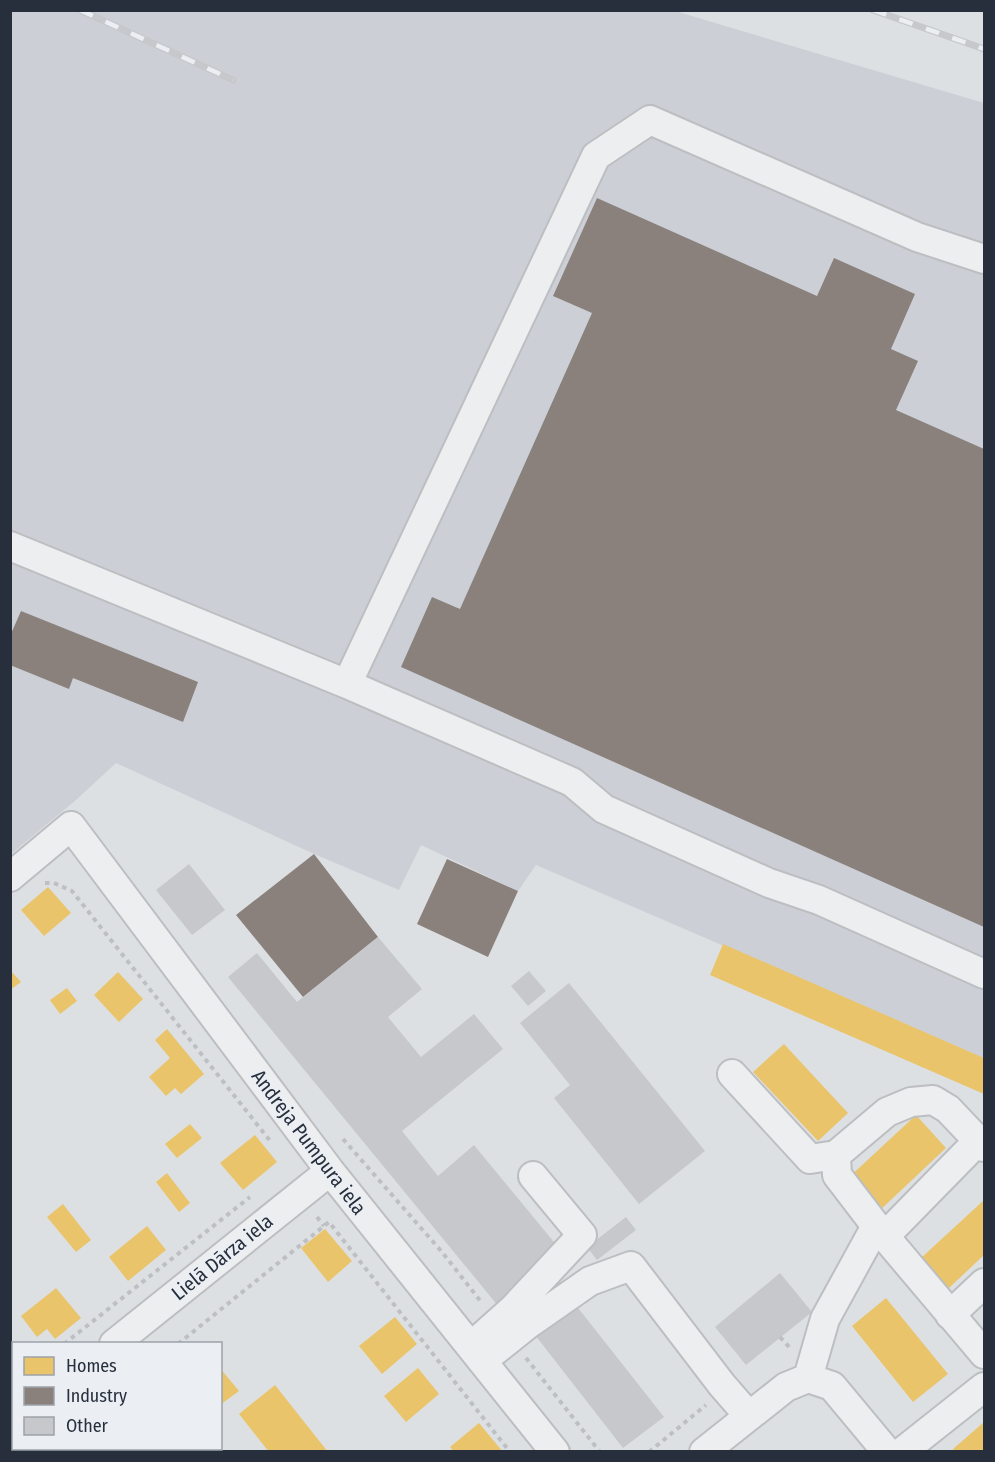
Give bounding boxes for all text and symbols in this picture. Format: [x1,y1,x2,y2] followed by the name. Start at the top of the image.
[247,1065,371,1219] street label: Andreja Pumpura iela
[166,1209,278,1305] street label: Lielā Dārza iela
[12,1342,222,1450] legend
[66,1355,117,1377] text: Homes
[66,1385,127,1407] text: Industry
[66,1415,109,1437] text: Other

